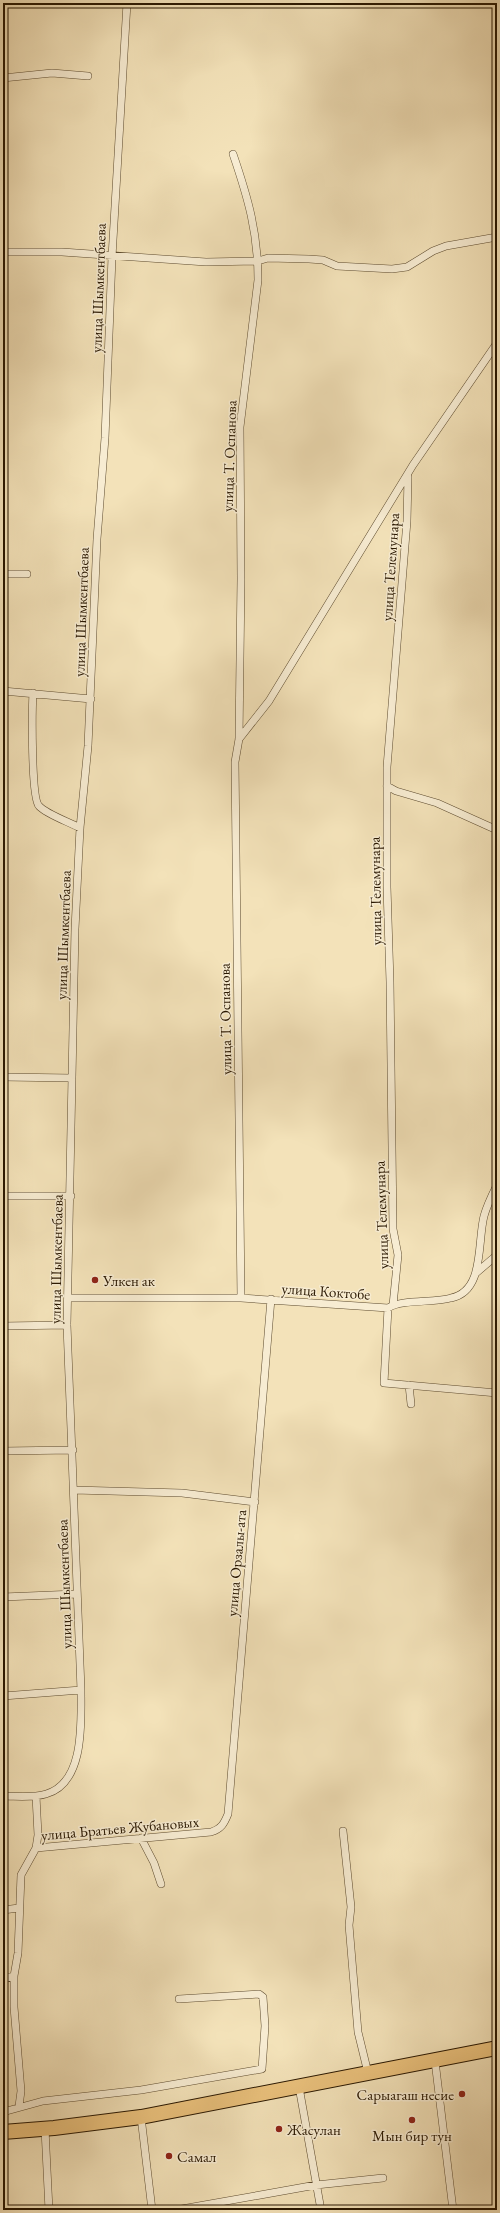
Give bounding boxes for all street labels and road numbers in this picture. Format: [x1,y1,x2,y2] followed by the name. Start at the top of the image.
[86,223,110,353] street label: улица Шымкентбаева
[218,400,240,512] street label: улица Т. Оспанова
[377,512,403,622] street label: улица Телемунара
[69,547,93,677] street label: улица Шымкентбаева
[365,837,385,945] street label: улица Телемунара
[51,870,75,1000] street label: улица Шымкентбаева
[215,963,235,1075] street label: улица Т. Оспанова
[370,1160,392,1270] street label: улица Телемунара
[45,1194,67,1324] street label: улица Шымкентбаева
[281,1278,371,1304] street label: улица Коктобе
[222,1509,250,1617] street label: улица Орзалы-ата
[52,1519,76,1649] street label: улица Шымкентбаева
[40,1812,200,1844] street label: улица Братьев Жубановых

